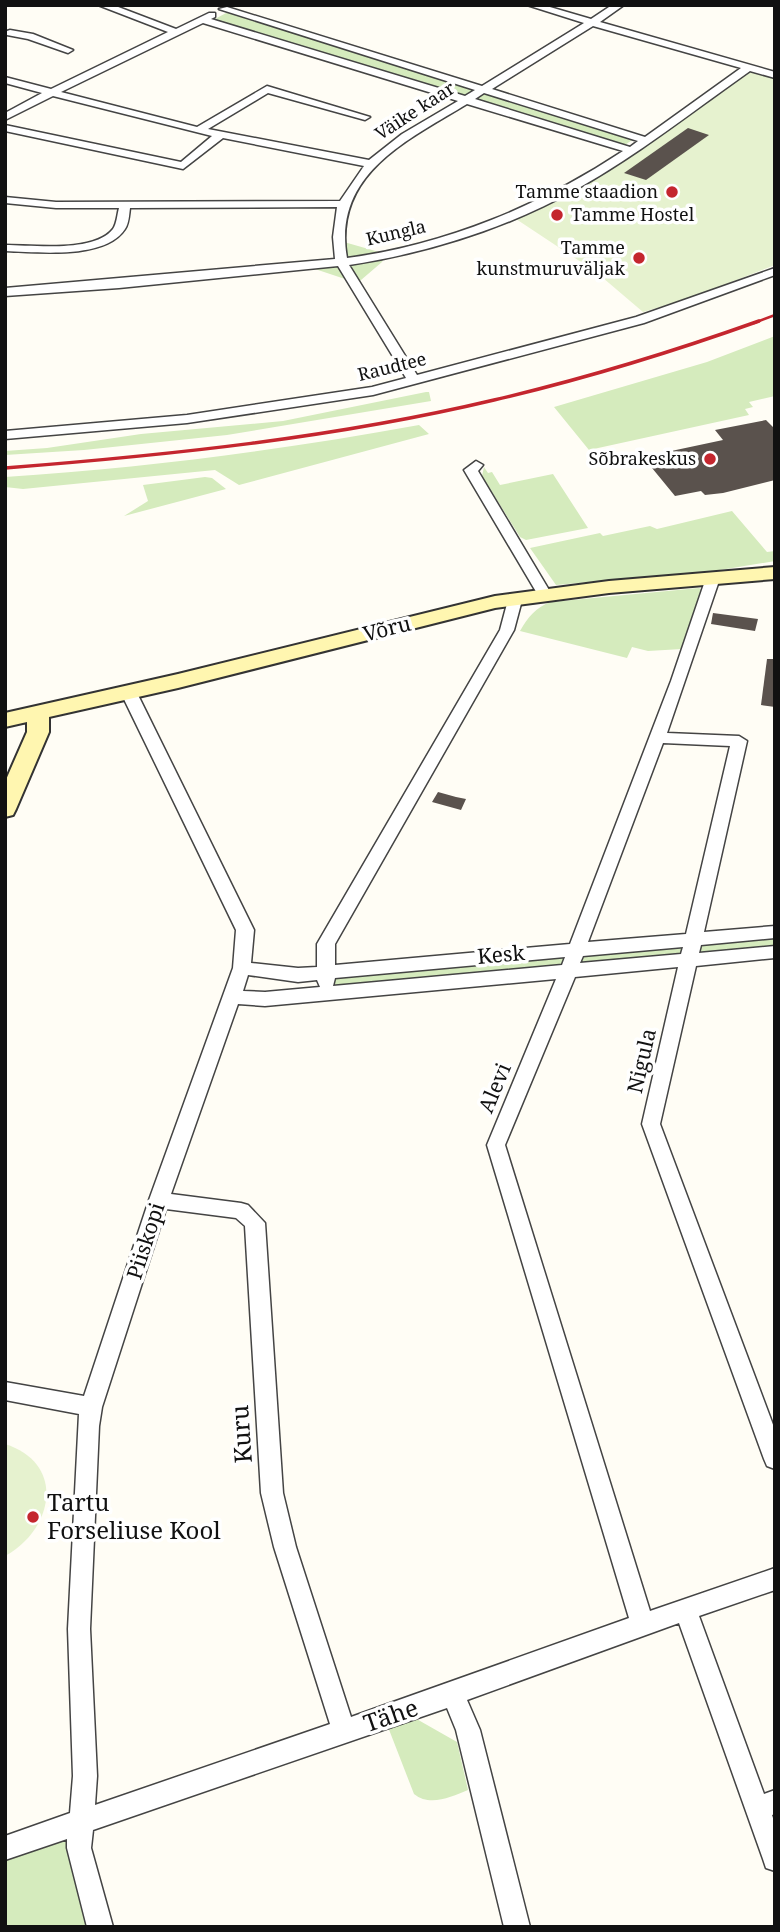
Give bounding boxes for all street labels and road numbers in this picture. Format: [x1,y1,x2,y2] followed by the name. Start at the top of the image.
[370,75,459,145] street label: Väike kaar
[364,214,428,251] street label: Kungla
[355,346,429,386] street label: Raudtee
[360,609,414,647] street label: Võru
[476,938,526,970] street label: Kesk
[620,1026,662,1096] street label: Nigula
[471,1058,517,1117] street label: Alevi
[119,1198,171,1283] street label: Piiskopi
[222,1404,259,1464] street label: Kuru
[359,1690,422,1739] street label: Tähe

